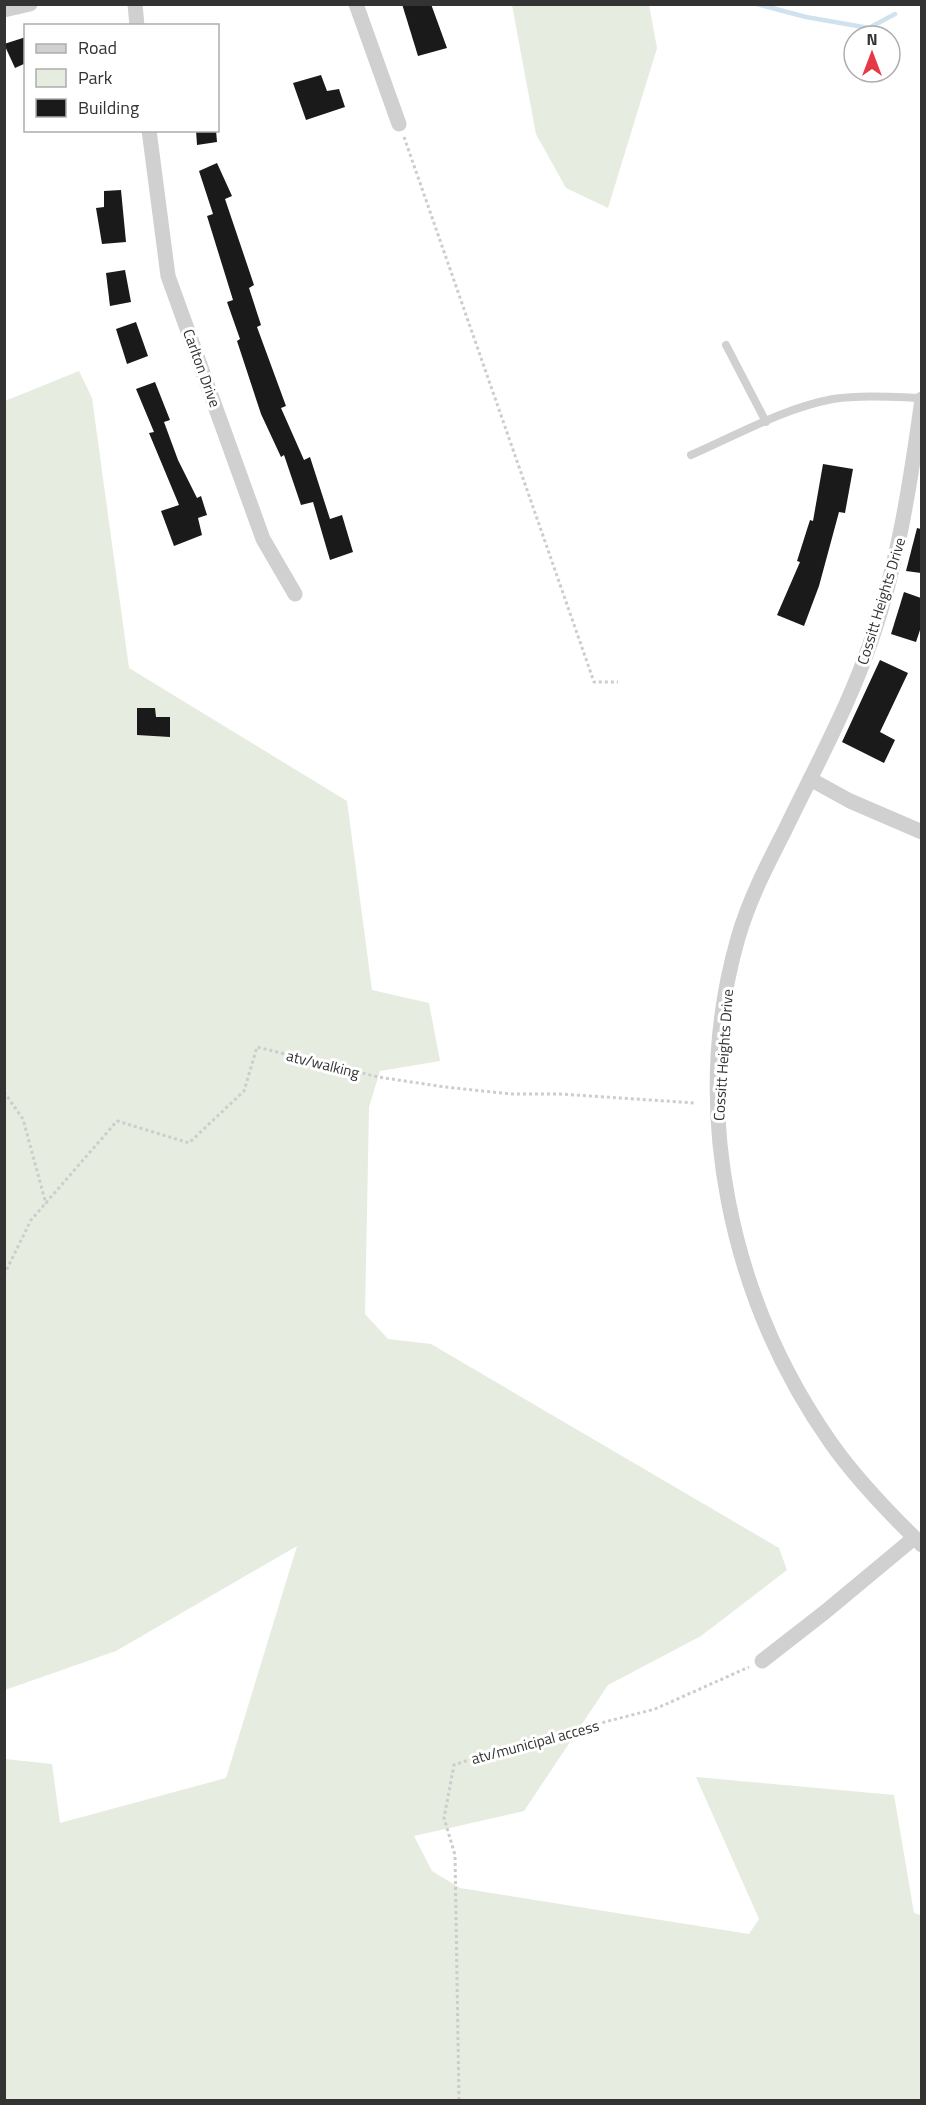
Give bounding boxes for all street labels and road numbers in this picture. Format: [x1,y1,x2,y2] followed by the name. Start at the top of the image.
[177,326,227,410] street label: Carlton Drive
[851,535,911,667] street label: Cossitt Heights Drive
[707,988,739,1122] street label: Cossitt Heights Drive
[284,1044,362,1084] street label: atv/walking
[469,1714,601,1770] street label: atv/municipal access

